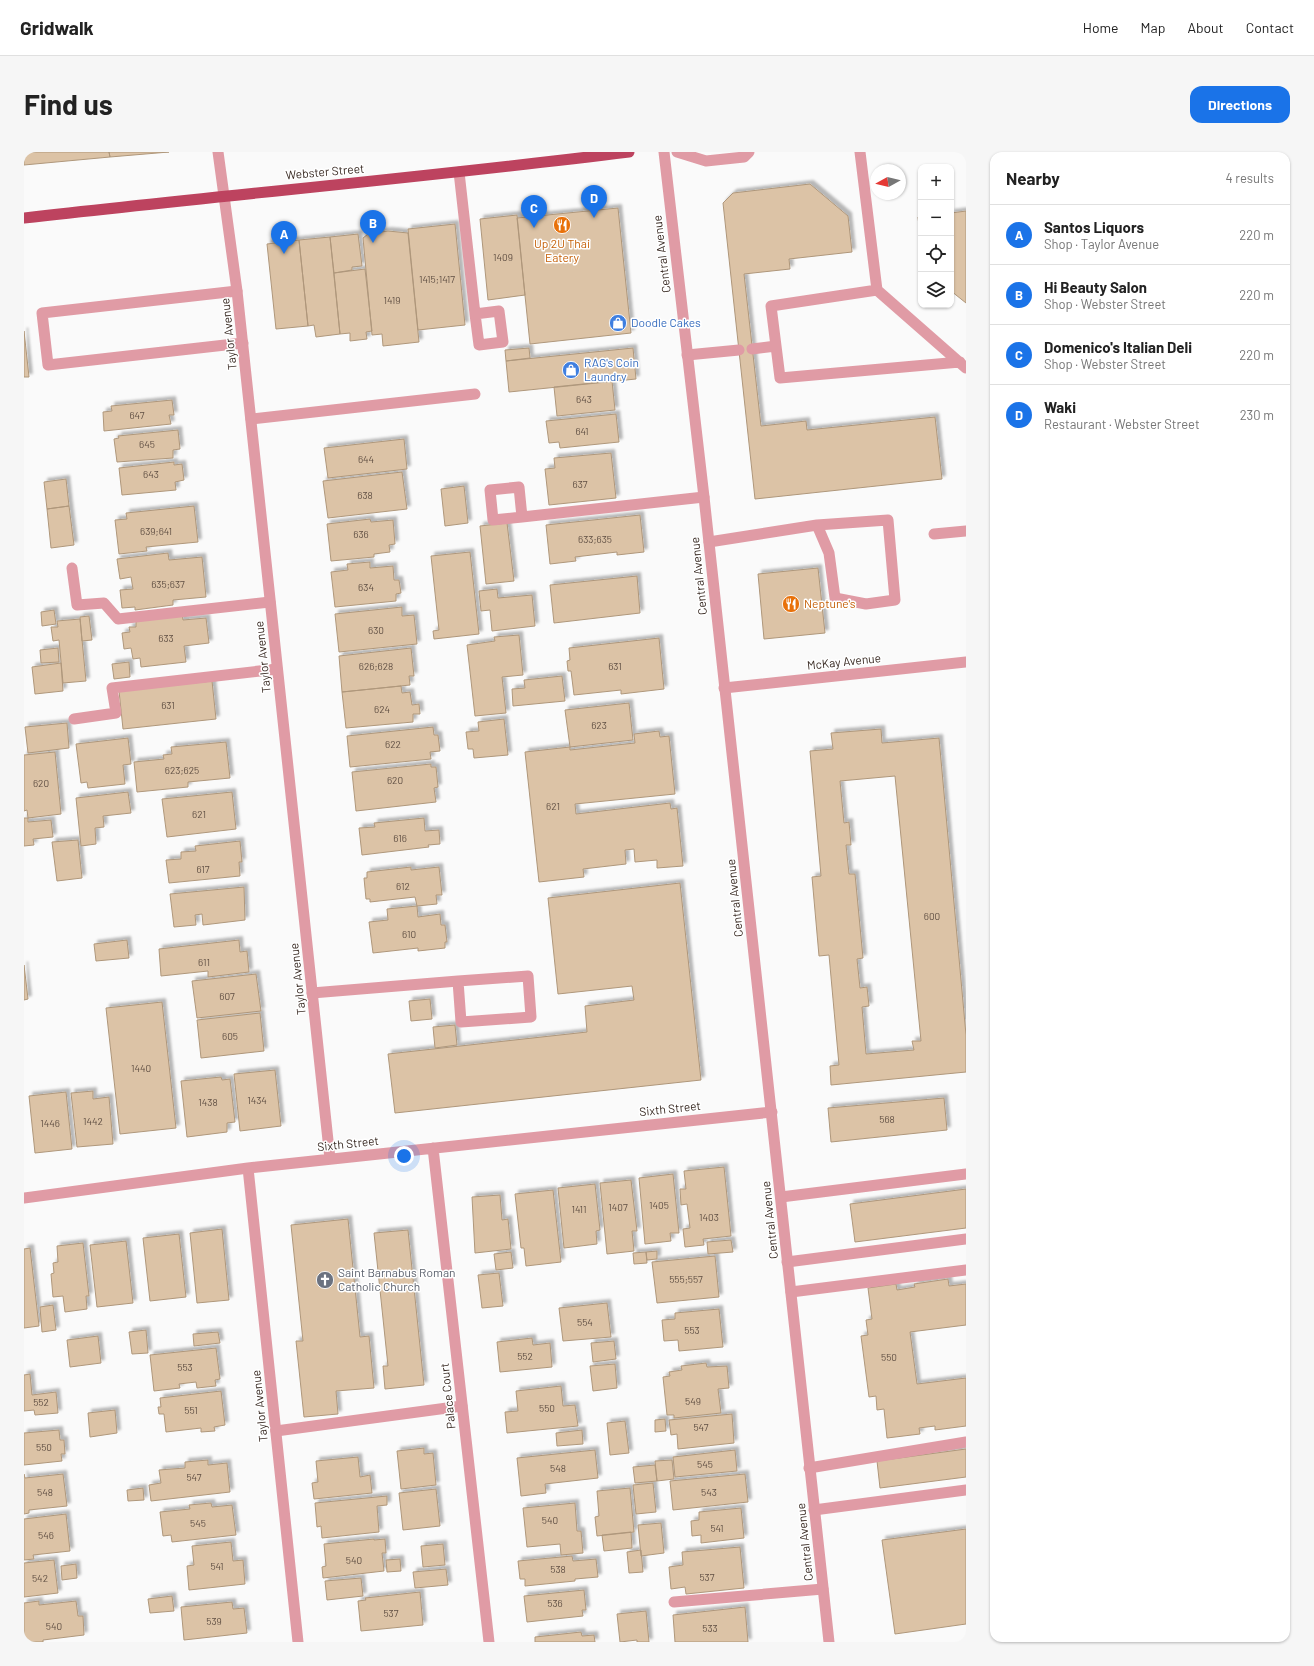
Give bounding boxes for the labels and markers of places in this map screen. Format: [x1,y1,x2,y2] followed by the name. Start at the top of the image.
[581,185,607,218] pin: D
[521,195,547,228] pin: C
[360,210,386,243] pin: B
[552,215,572,235] restaurant icon: Up 2U Thai Eatery
[271,221,297,254] pin: A
[534,236,590,264] place label: Up 2U Thai Eatery
[608,313,628,333] shop icon: Doodle Cakes
[631,315,701,329] place label: Doodle Cakes
[584,355,639,383] place label: RAG's Coin Laundry
[561,360,581,380] shop icon: RAG's Coin Laundry
[781,594,801,614] restaurant icon: Neptune's
[804,596,856,610] place label: Neptune's
[338,1265,456,1293] place label: Saint Barnabus Roman Catholic Church
[315,1270,335,1290] church icon: Saint Barnabus Roman Catholic Church

